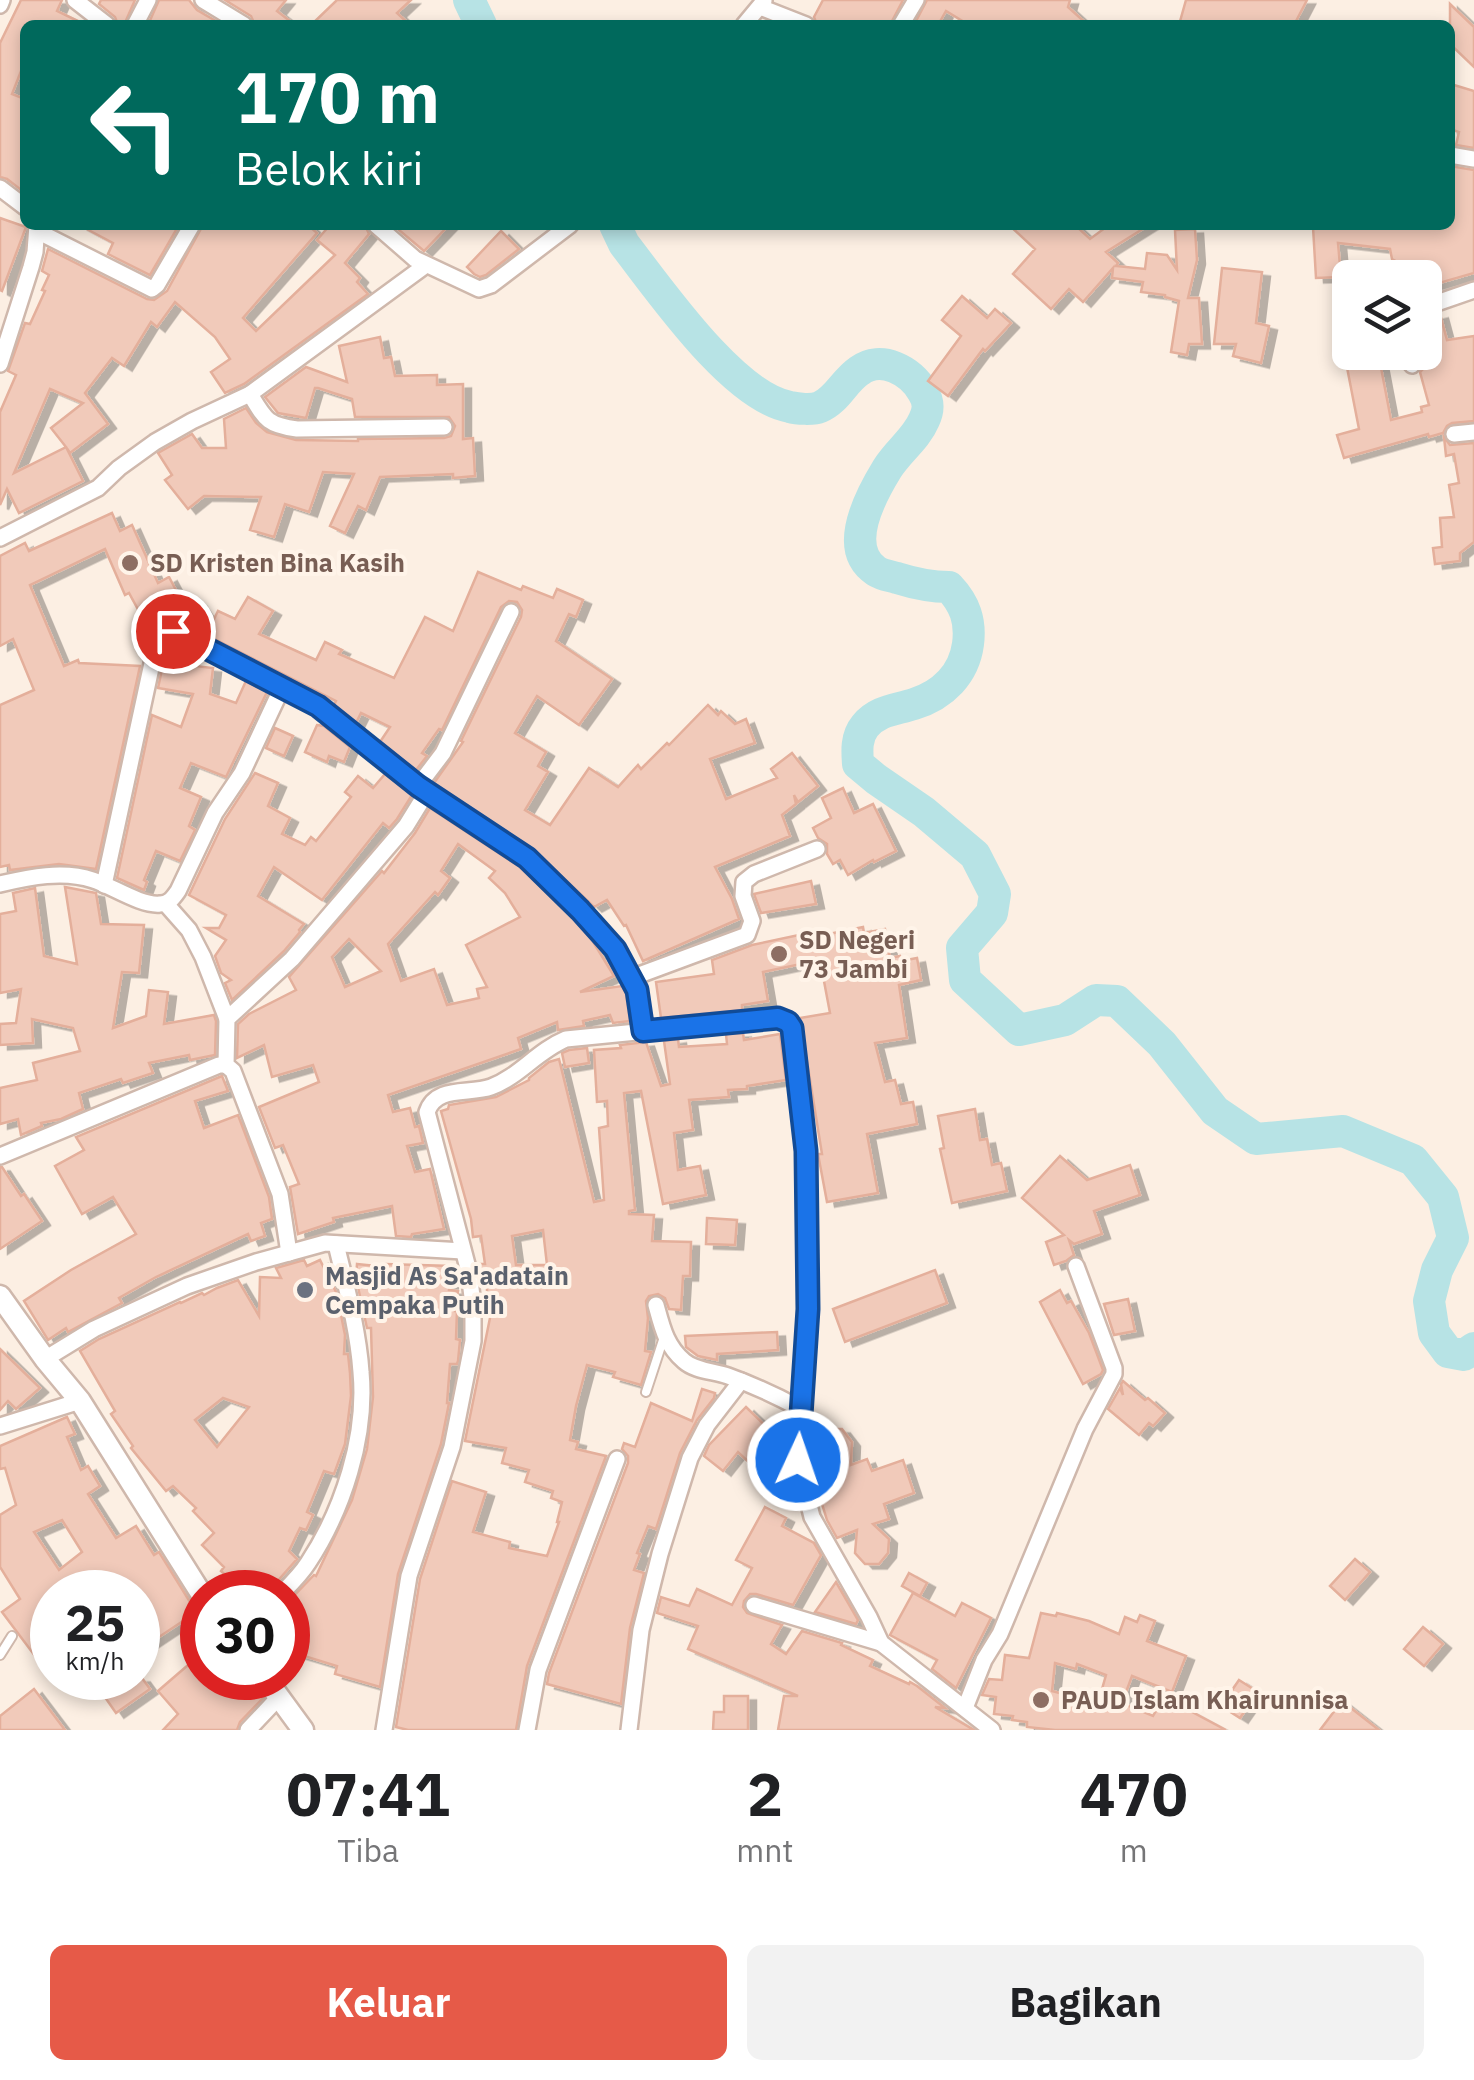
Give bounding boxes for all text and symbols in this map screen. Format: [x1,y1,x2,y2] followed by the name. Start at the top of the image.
[235,51,440,142] text: 170 m
[70,60,200,190] icon: left
[235,139,424,197] text: Belok kiri
[1332,260,1442,370] map controls
[1332,260,1442,370] button: layers
[150,546,405,579] place label: SD Kristen Bina Kasih
[119,552,141,574] marker: SD Kristen Bina Kasih
[131,589,216,674] pin
[146,604,201,659] icon: arrive
[799,923,915,985] place label: SD Negeri 73 Jambi
[768,943,790,965] marker: SD Negeri 73 Jambi
[325,1259,569,1321] place label: Masjid As Sa'adatain Cempaka Putih
[294,1279,316,1301] marker: Masjid As Sa'adatain Cempaka Putih
[746,1408,850,1512] position arrow
[180,1570,310,1700] speed limit sign: 30
[65,1590,125,1655] text: 25
[66,1644,124,1677] text: km/h
[1061,1683,1349,1716] place label: PAUD Islam Khairunnisa
[1030,1689,1052,1711] marker: PAUD Islam Khairunnisa
[286,1754,450,1833] text: 07:41
[747,1754,783,1833] text: 2
[1080,1754,1188,1833] text: 470
[337,1829,399,1871] text: Tiba
[736,1829,794,1871] text: mnt
[1120,1829,1148,1871] text: m
[50,1945,727,2060] button: Keluar
[747,1945,1424,2060] button: Bagikan

